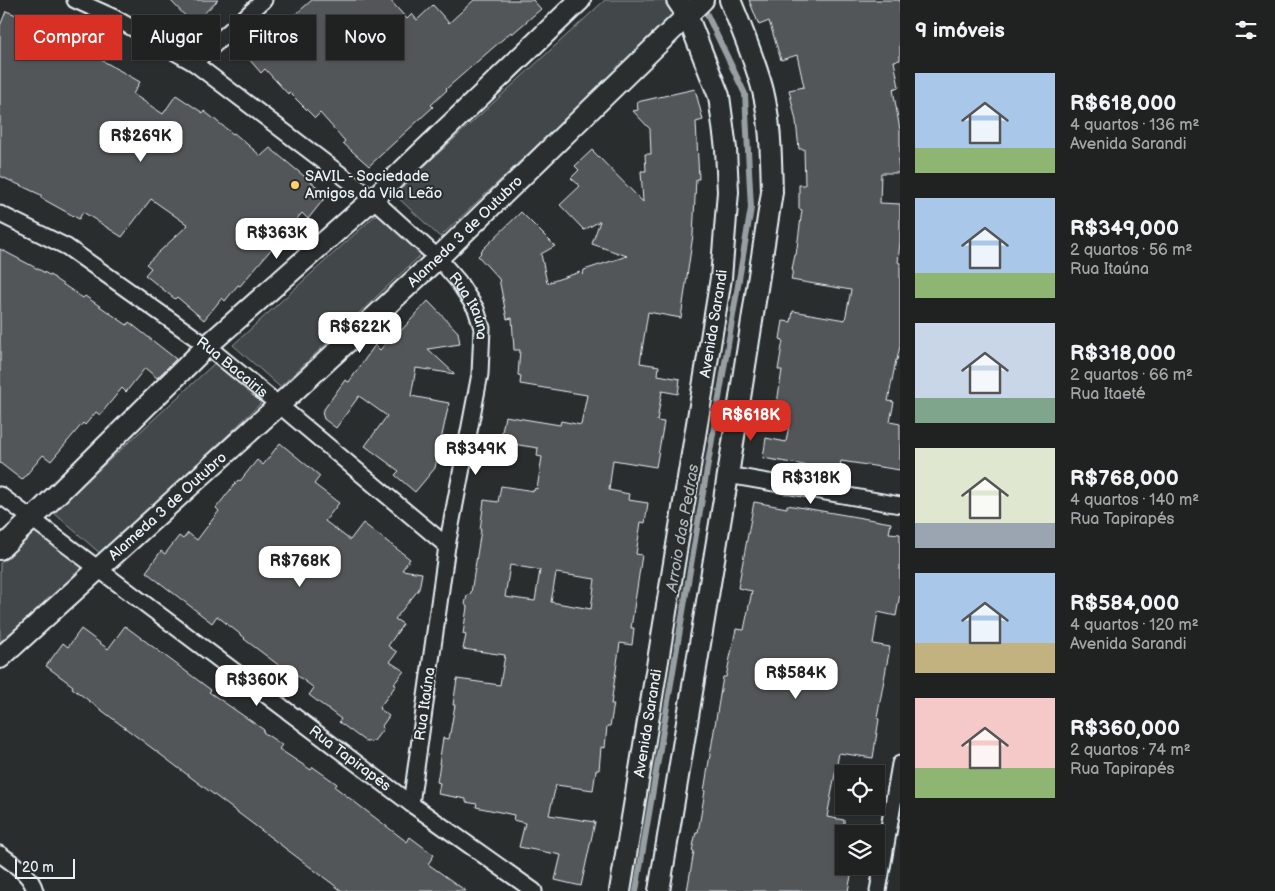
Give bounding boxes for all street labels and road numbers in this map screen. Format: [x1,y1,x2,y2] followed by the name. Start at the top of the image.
[403,171,527,291] street label: Alameda 3 de Outubro
[445,268,492,340] street label: Rua Itaúna
[695,269,731,379] street label: Avenida Sarandi
[193,332,272,402] street label: Rua Bacairis
[104,448,230,565] street label: Alameda 3 de Outubro
[410,666,440,742] street label: Rua Itaúna
[629,668,666,779] street label: Avenida Sarandi
[305,721,395,796] street label: Rua Tapirapés

